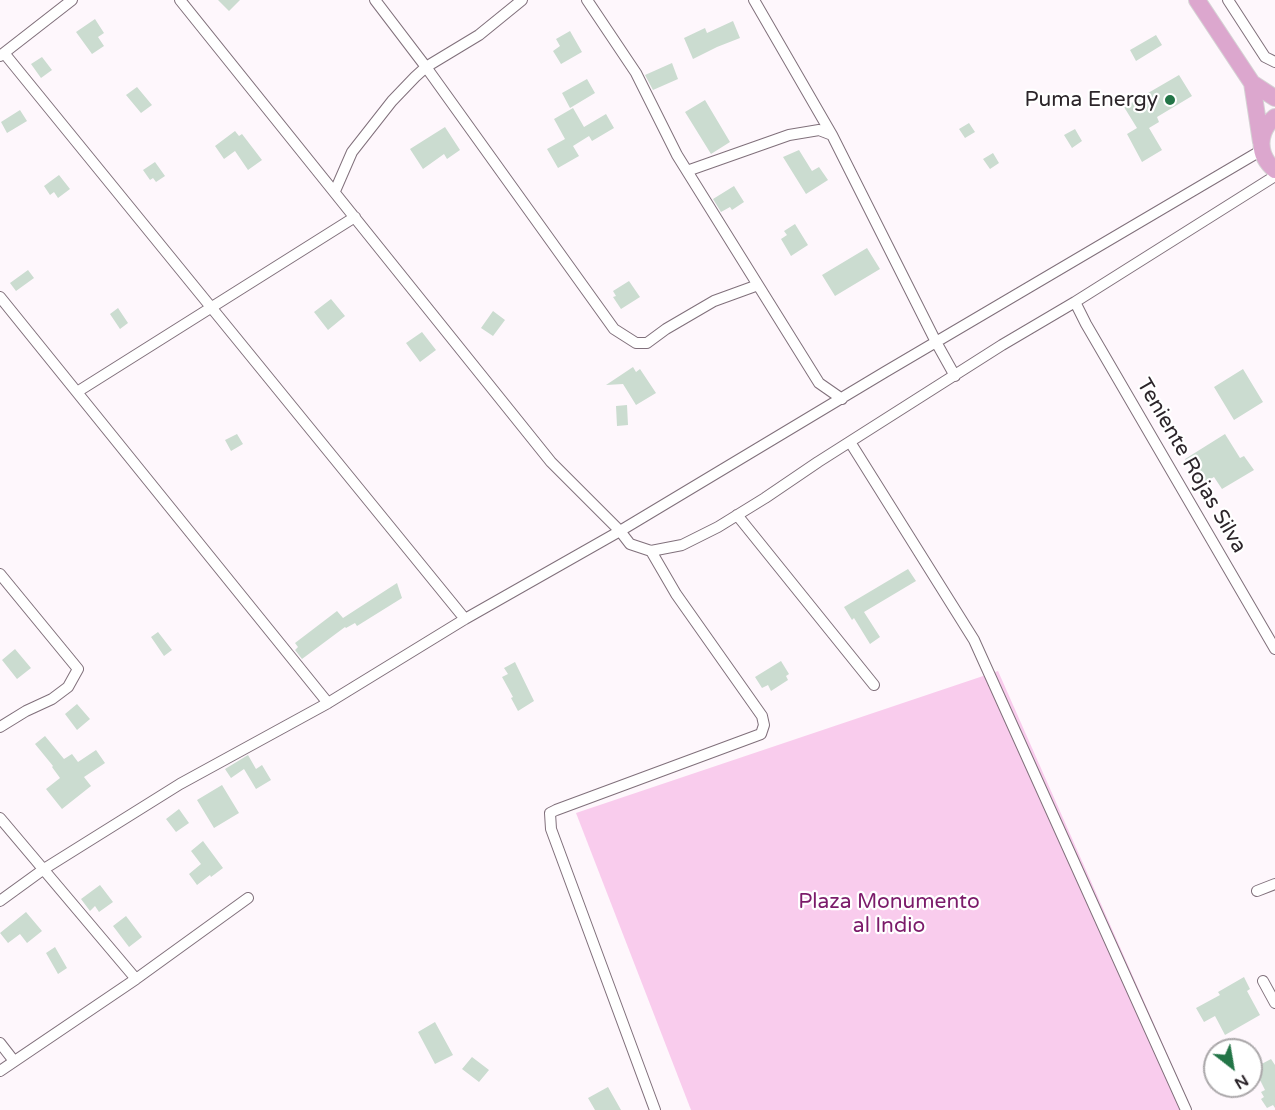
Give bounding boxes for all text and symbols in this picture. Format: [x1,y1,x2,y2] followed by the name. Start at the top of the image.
[1025,87,1158,113] place label: Puma Energy
[1163,93,1177,107] marker: Puma Energy
[1131,374,1251,558] street label: Teniente Rojas Silva
[798,889,980,939] park label: Plaza Monumento al Indio
[1203,1038,1263,1098] north arrow
[1231,1070,1252,1094] text: N

